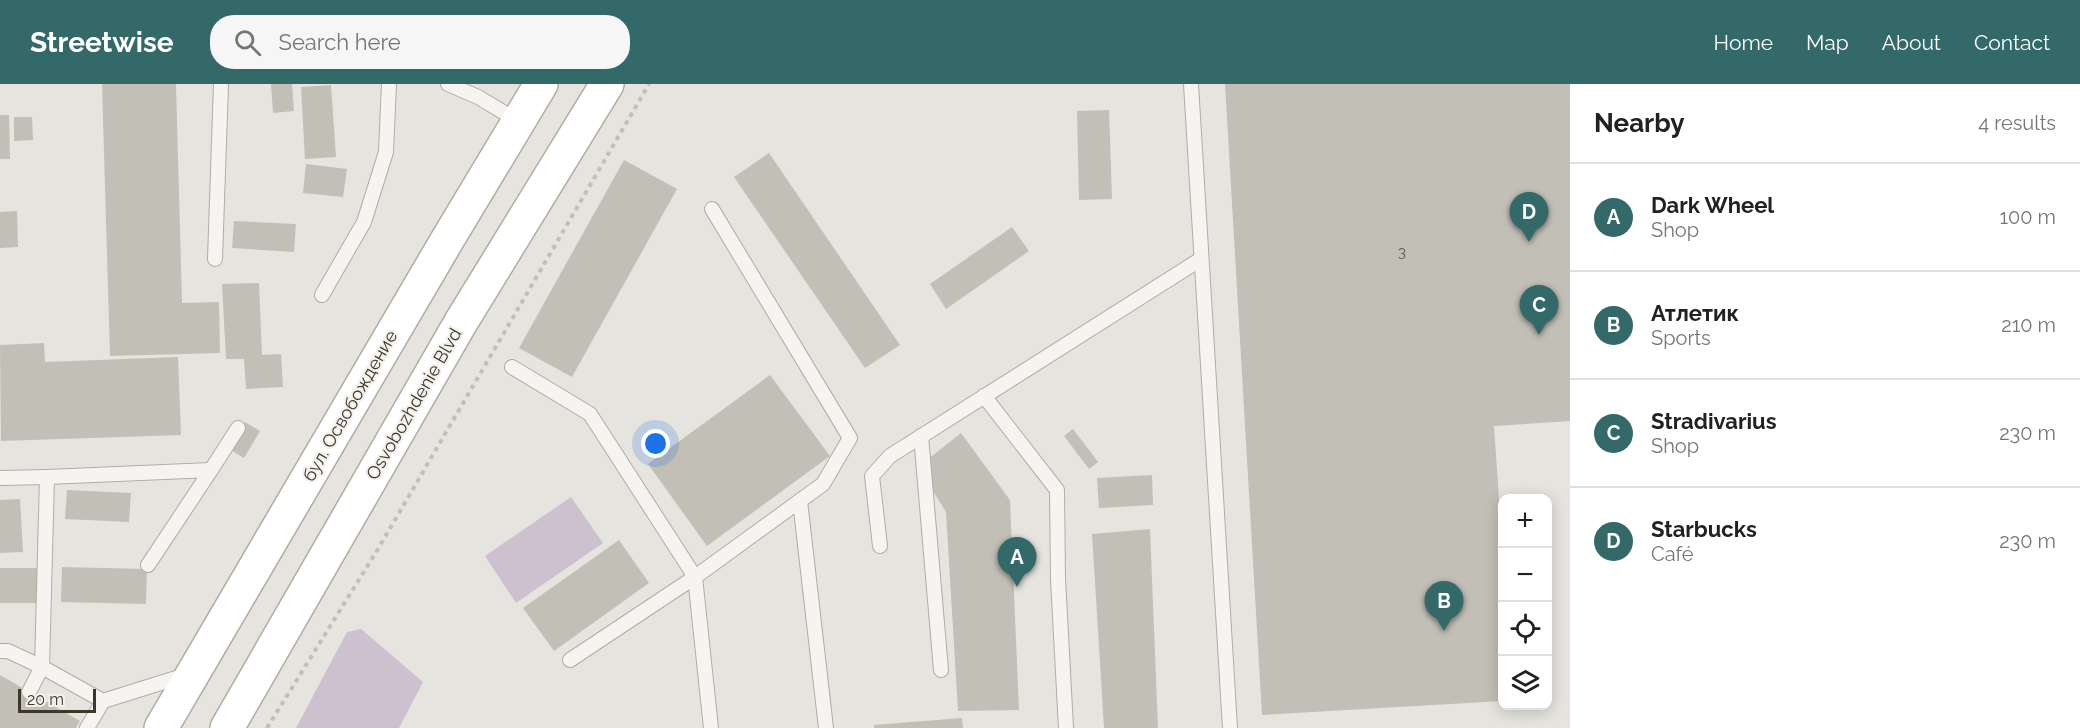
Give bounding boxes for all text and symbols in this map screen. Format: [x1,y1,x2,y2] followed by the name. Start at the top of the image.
[210,15,630,69] search box
[30,26,174,59] text: Streetwise
[231,26,264,59] icon: search
[279,29,401,55] text: Search here
[1714,30,1773,55] text: Home
[1806,30,1849,55] text: Map
[1882,30,1941,55] text: About
[1974,30,2050,55] text: Contact
[1594,108,1684,138] text: Nearby
[1978,111,2056,135] text: 4 results
[1510,192,1549,242] pin: D
[1651,192,1774,218] text: Dark Wheel
[1607,205,1620,229] text: A
[1999,205,2056,229] text: 100 m
[1651,218,1699,242] text: Shop
[1398,243,1406,261] house number: 3
[1520,286,1558,335] pin: C
[1651,300,1739,326] text: Атлетик
[1607,313,1620,337] text: B
[2001,313,2056,337] text: 210 m
[362,324,465,483] street label: Osvobozhdenie Blvd
[298,326,402,485] street label: бул. Освобождение
[1651,326,1711,350] text: Sports
[1651,408,1777,434] text: Stradivarius
[1607,421,1620,445] text: C
[1999,421,2056,445] text: 230 m
[641,429,670,458] your location
[1651,434,1699,458] text: Shop
[1498,494,1552,710] map controls
[1498,494,1552,548] button: +
[1651,516,1757,542] text: Starbucks
[1606,529,1621,553] text: D
[1999,529,2056,553] text: 230 m
[998,538,1036,587] pin: A
[1651,542,1694,566] text: Café
[1498,548,1552,602] button: −
[1424,582,1464,631] pin: B
[1498,602,1552,656] button: locate
[1498,656,1552,710] button: layers
[18,686,96,714] scale bar
[27,690,64,709] text: 20 m

